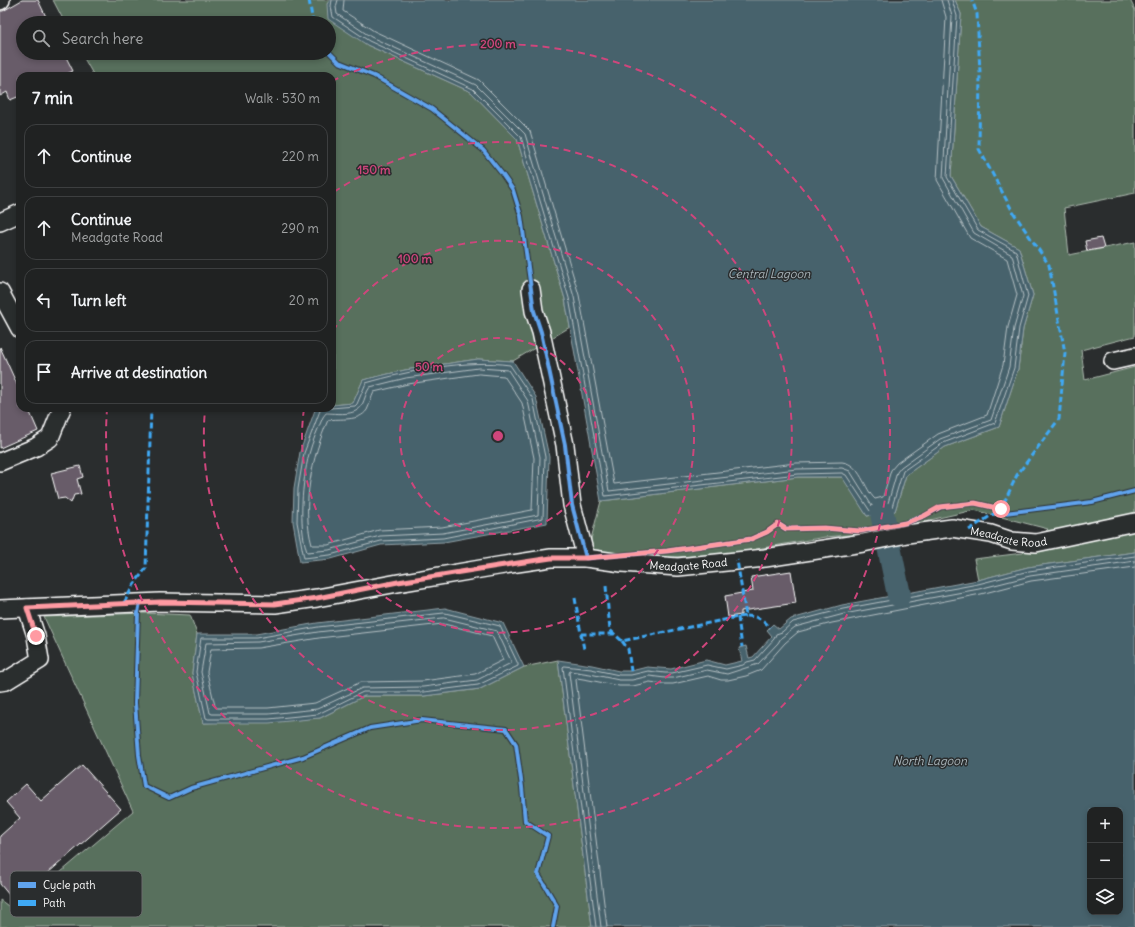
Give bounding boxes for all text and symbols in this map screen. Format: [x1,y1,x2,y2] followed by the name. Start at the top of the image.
[16,16,336,60] search box
[30,27,52,49] icon: search
[62,29,143,48] text: Search here
[480,36,516,51] text: 200 m
[32,87,73,109] text: 7 min
[245,90,320,107] text: Walk · 530 m
[33,145,55,167] icon: ahead
[71,147,132,166] text: Continue
[282,148,319,165] text: 220 m
[358,162,391,177] text: 150 m
[71,210,132,229] text: Continue
[33,217,55,239] icon: ahead
[281,220,319,237] text: 290 m
[71,229,163,246] text: Meadgate Road
[398,251,432,266] text: 100 m
[728,266,811,281] water label: Central Lagoon
[33,289,55,311] icon: left
[71,291,126,310] text: Turn left
[289,292,319,309] text: 20 m
[415,359,444,374] text: 50 m
[33,361,55,383] icon: arrive
[71,363,207,382] text: Arrive at destination
[491,429,505,443] centre of rings
[992,500,1010,518] route start
[969,524,1049,550] street label: Meadgate Road
[649,555,728,574] street label: Meadgate Road
[27,627,45,645] route end
[893,753,968,768] water label: North Lagoon
[1087,807,1123,915] map controls
[1087,807,1123,843] button: +
[1087,843,1123,879] button: −
[10,871,142,917] legend
[43,878,96,892] text: Cycle path
[1087,879,1123,915] button: layers
[43,896,66,910] text: Path

